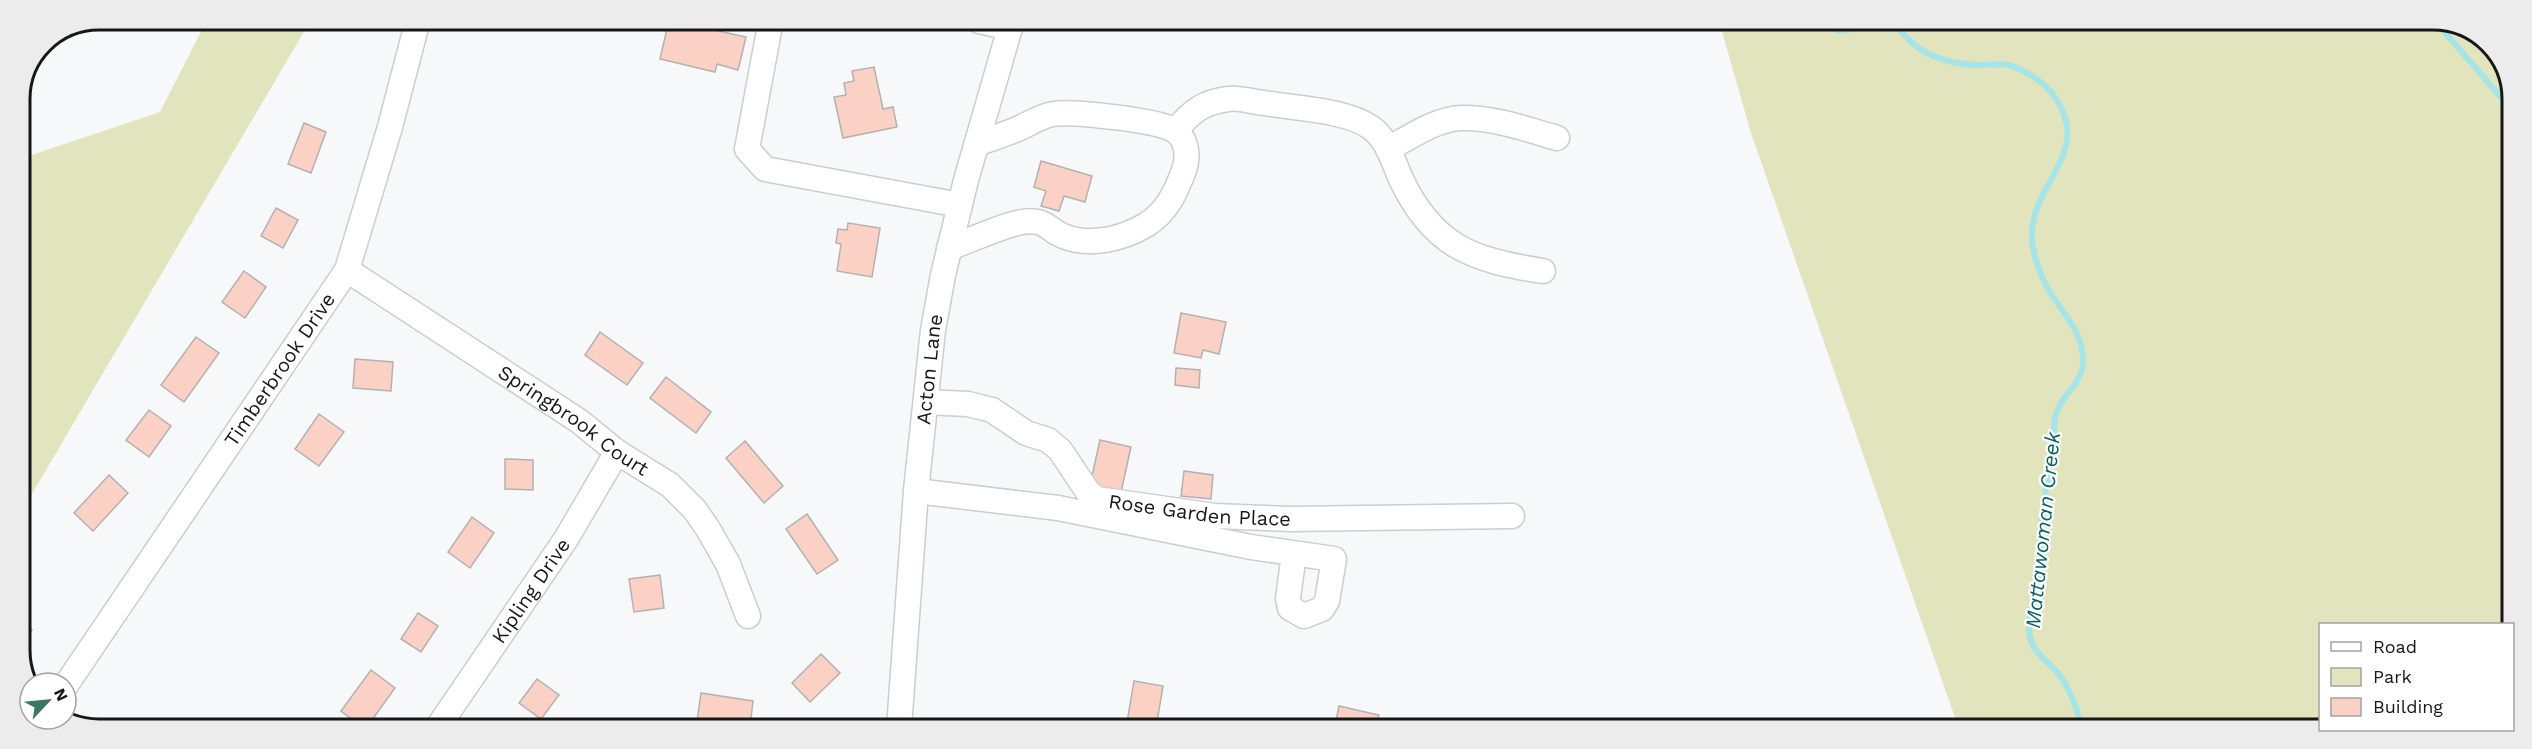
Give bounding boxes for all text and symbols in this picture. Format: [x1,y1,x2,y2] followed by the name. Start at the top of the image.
[219,288,340,451] street label: Timberbrook Drive
[911,312,948,426] street label: Acton Lane
[494,360,654,481] street label: Springbrook Court
[2020,430,2065,629] water label: Mattawoman Creek
[1107,489,1291,531] street label: Rose Garden Place
[487,533,575,648] street label: Kipling Drive
[2319,623,2514,731] legend
[2373,636,2417,657] text: Road
[2373,666,2412,687] text: Park
[18,671,78,731] north arrow
[50,685,72,704] text: N
[2373,696,2443,717] text: Building

